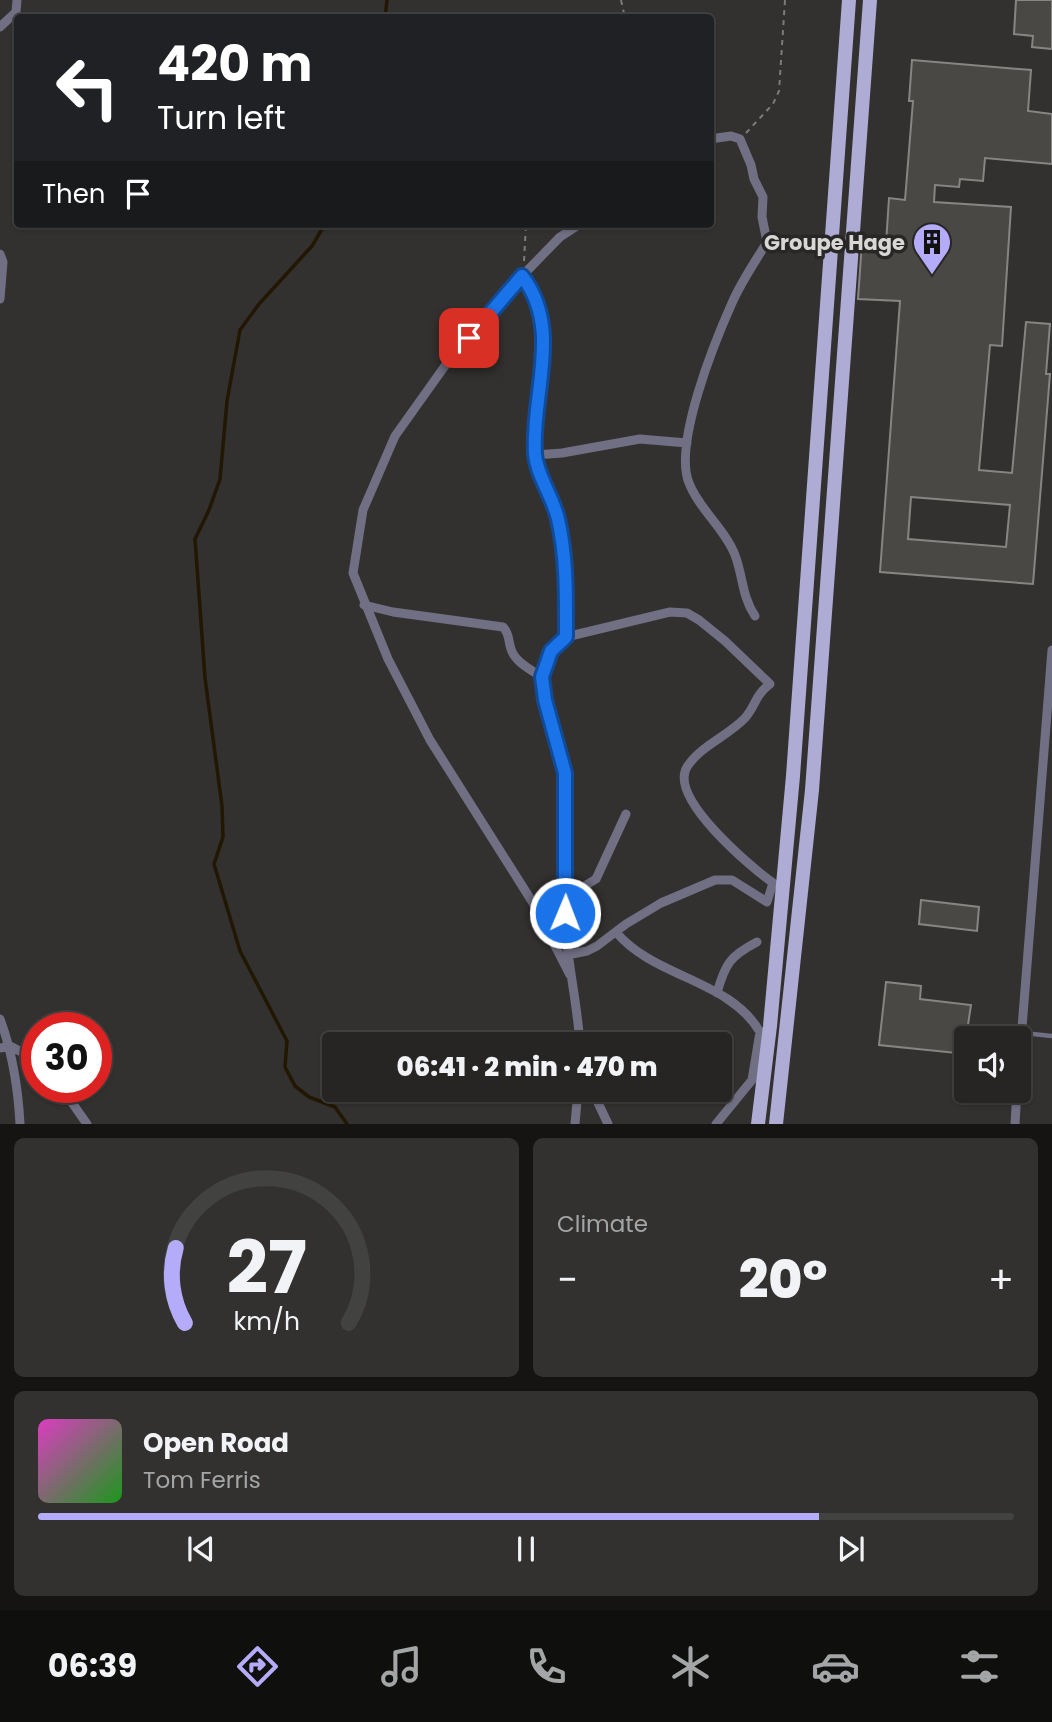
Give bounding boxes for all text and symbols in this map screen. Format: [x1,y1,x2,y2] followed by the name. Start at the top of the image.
[157,30,312,98] text: 420 m
[42,42,133,133] icon: left
[157,95,286,140] text: Turn left
[119,175,157,213] icon: arrive
[42,176,105,212] text: Then
[911,221,953,276] building icon: Groupe Hage
[764,228,905,257] place label: Groupe Hage
[439,308,499,368] pin
[450,319,488,357] icon: arrive
[528,876,602,950] position arrow
[21,1012,112,1103] speed limit sign: 30
[954,1026,1031,1103] map controls
[954,1026,1031,1103] button: sound
[397,1049,657,1085] text: 06:41 · 2 min · 470 m
[557,1208,648,1240] text: Climate
[226,1218,307,1319] text: 27
[739,1243,827,1316] text: 20°
[557,1253,578,1306] text: −
[988,1253,1014,1306] text: +
[233,1304,300,1339] text: km/h
[143,1425,289,1461] text: Open Road
[143,1464,261,1496] text: Tom Ferris
[182,1530,220,1568] icon: previous
[507,1530,545,1568] icon: pause
[832,1530,870,1568] icon: next
[233,1642,282,1691] icon: directions
[377,1642,426,1691] icon: music
[522,1642,571,1691] icon: phone
[666,1642,715,1691] icon: climate
[811,1642,860,1691] icon: car
[955,1642,1004,1691] icon: filters
[48,1643,137,1688] text: 06:39

